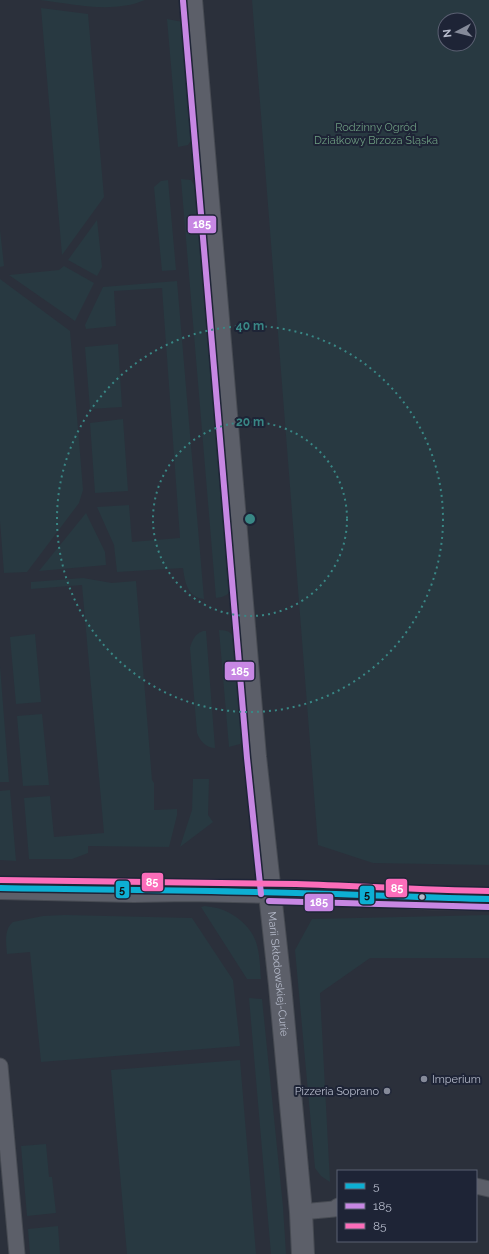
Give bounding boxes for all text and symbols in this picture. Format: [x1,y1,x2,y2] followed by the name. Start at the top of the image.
[437,12,477,52] north arrow
[441,28,455,38] text: N
[314,121,438,147] park label: Rodzinny Ogród Działkowy Brzoza Śląska
[187,215,217,234] line badge: 185
[193,218,211,231] text: 185
[236,319,264,333] text: 40 m
[236,415,264,429] text: 20 m
[243,512,257,526] centre of rings
[224,661,255,681] line badge: 185
[231,665,249,678] text: 185
[141,872,164,892] line badge: 85
[146,876,158,889] text: 85
[385,878,408,898] line badge: 85
[115,880,130,899] line badge: 5
[391,882,403,895] text: 85
[119,884,125,897] text: 5
[359,885,375,905] line badge: 5
[364,889,370,902] text: 5
[417,892,427,902] unlabelled marker
[304,893,334,912] line badge: 185
[310,896,328,909] text: 185
[265,911,291,1038] street label: Marii Skłodowskiej-Curie
[432,1073,481,1086] place label: Imperium
[419,1074,429,1084] marker: Imperium
[295,1085,379,1098] place label: Pizzeria Soprano
[382,1086,392,1096] marker: Pizzeria Soprano
[337,1170,477,1242] legend
[373,1179,380,1193] text: 5
[373,1199,392,1213] text: 185
[373,1219,387,1233] text: 85

